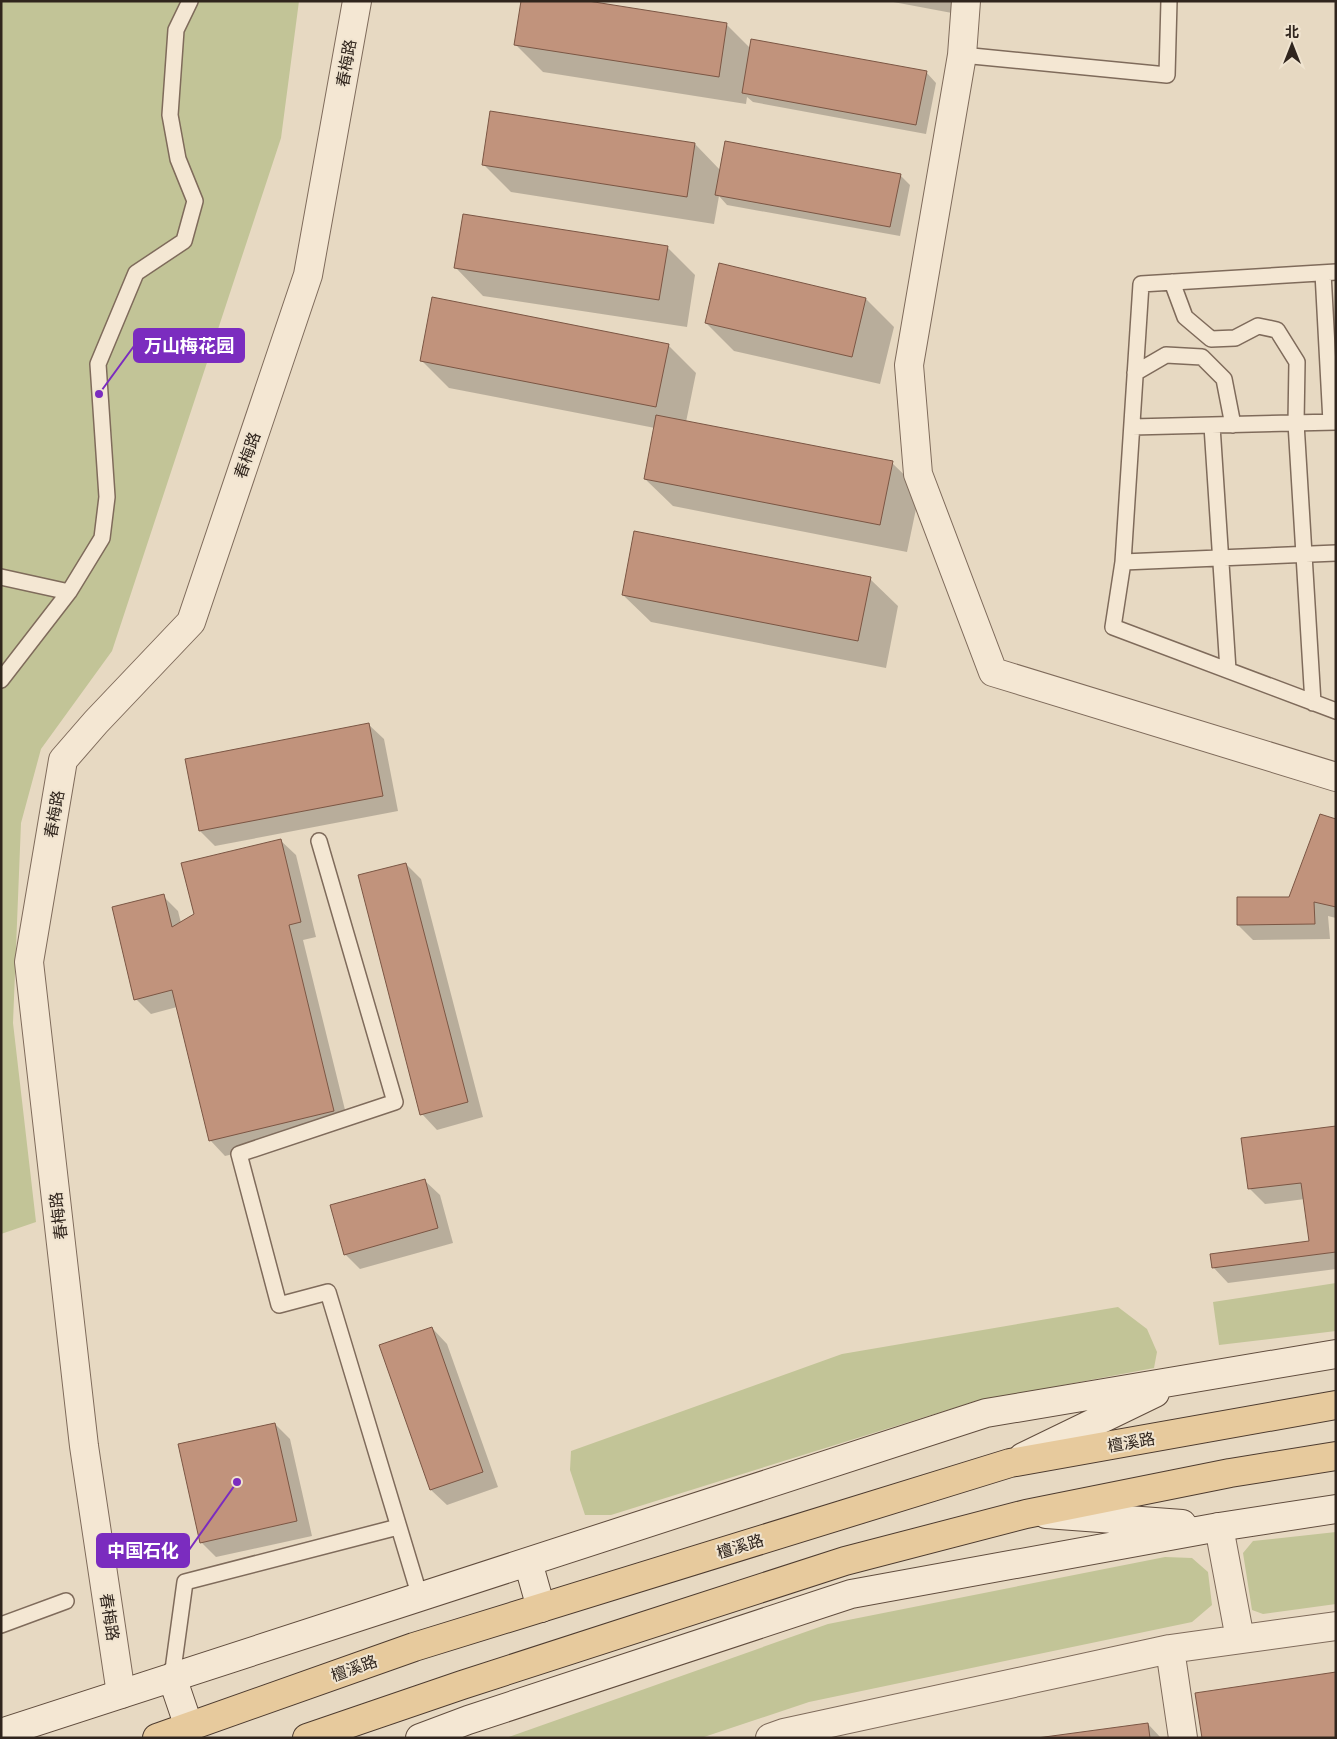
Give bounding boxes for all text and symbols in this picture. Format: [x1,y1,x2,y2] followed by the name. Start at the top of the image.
[1267,20,1317,70] north arrow
[1285,22,1299,41] text: 北
[331,37,361,89] street label: 春梅路
[134,329,244,362] callout: 万山梅花园
[144,333,234,357] text: 万山梅花园
[229,429,265,481] street label: 春梅路
[39,788,69,840] street label: 春梅路
[44,1191,72,1241] street label: 春梅路
[1105,1427,1157,1457] street label: 檀溪路
[714,1528,766,1564] street label: 檀溪路
[97,1534,189,1567] callout: 中国石化
[107,1538,179,1562] text: 中国石化
[95,1592,125,1642] street label: 春梅路
[328,1649,380,1687] street label: 檀溪路

